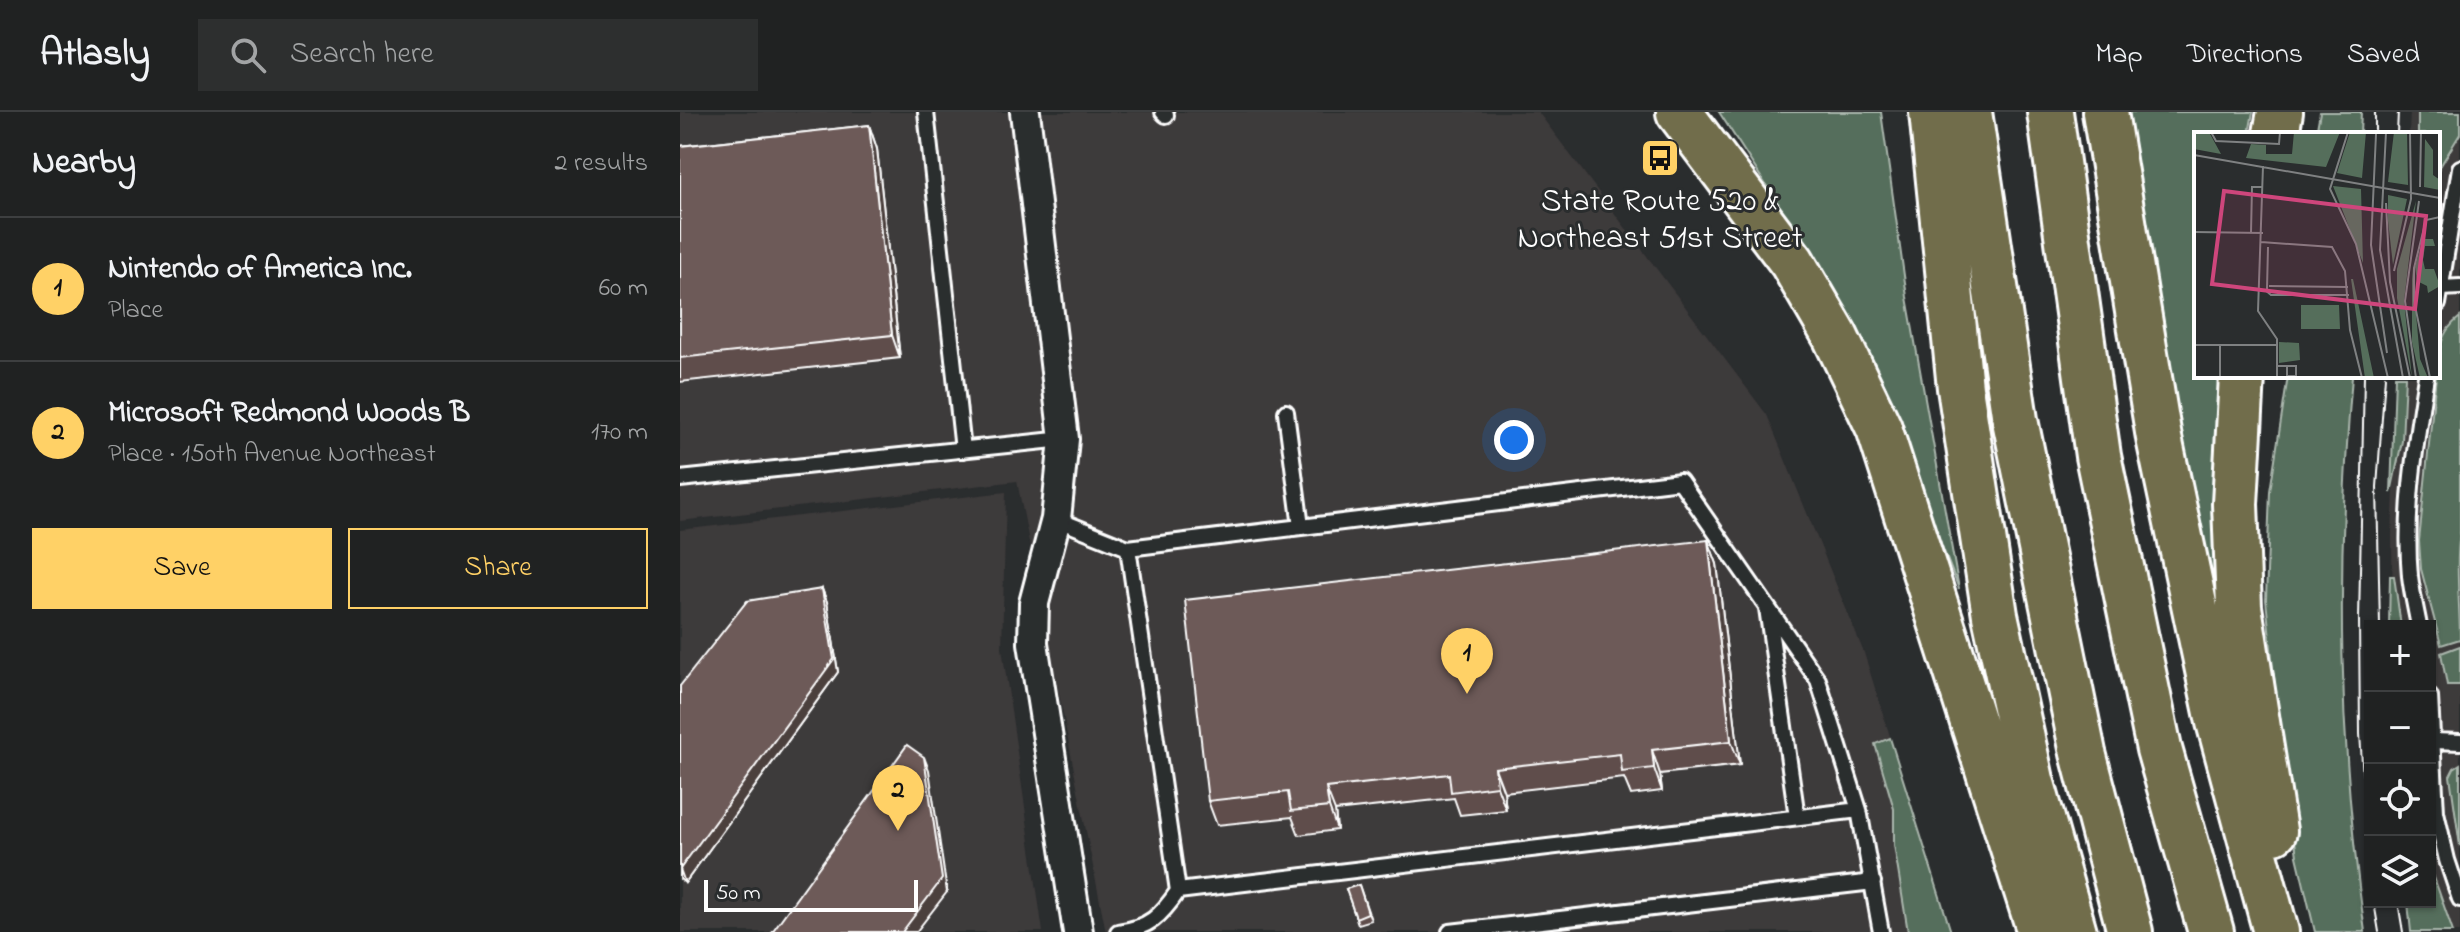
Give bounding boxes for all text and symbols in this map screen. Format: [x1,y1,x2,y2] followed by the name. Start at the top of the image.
[198,19,758,91] search box
[40,27,150,83] text: Atlasly
[226,33,270,77] icon: search
[290,33,434,77] text: Search here
[2095,35,2143,76] text: Map
[2187,35,2303,76] text: Directions
[2347,35,2420,76] text: Saved
[2194,132,2440,378] inset map
[1639,137,1681,179] bus stop icon: State Route 520 & Northeast 51st Street
[32,139,136,189] text: Nearby
[555,145,648,183] text: 2 results
[1518,179,1803,263] place label: State Route 520 & Northeast 51st Street
[108,248,412,292] text: Nintendo of America Inc.
[54,270,62,308] text: 1
[599,270,648,308] text: 60 m
[108,292,163,330] text: Place
[108,392,470,436] text: Microsoft Redmond Woods B
[52,414,64,452] text: 2
[591,414,648,452] text: 170 m
[1494,420,1534,460] your location
[108,436,436,474] text: Place · 150th Avenue Northeast
[32,528,332,609] button: Save
[348,528,648,609] button: Share
[2364,620,2436,908] map controls
[2364,620,2436,692] button: +
[1441,628,1493,694] pin: 1
[2364,692,2436,764] button: −
[2364,764,2436,836] button: locate
[872,765,924,831] pin: 2
[2364,836,2436,908] button: layers
[704,876,918,912] scale bar
[716,878,761,910] text: 50 m

